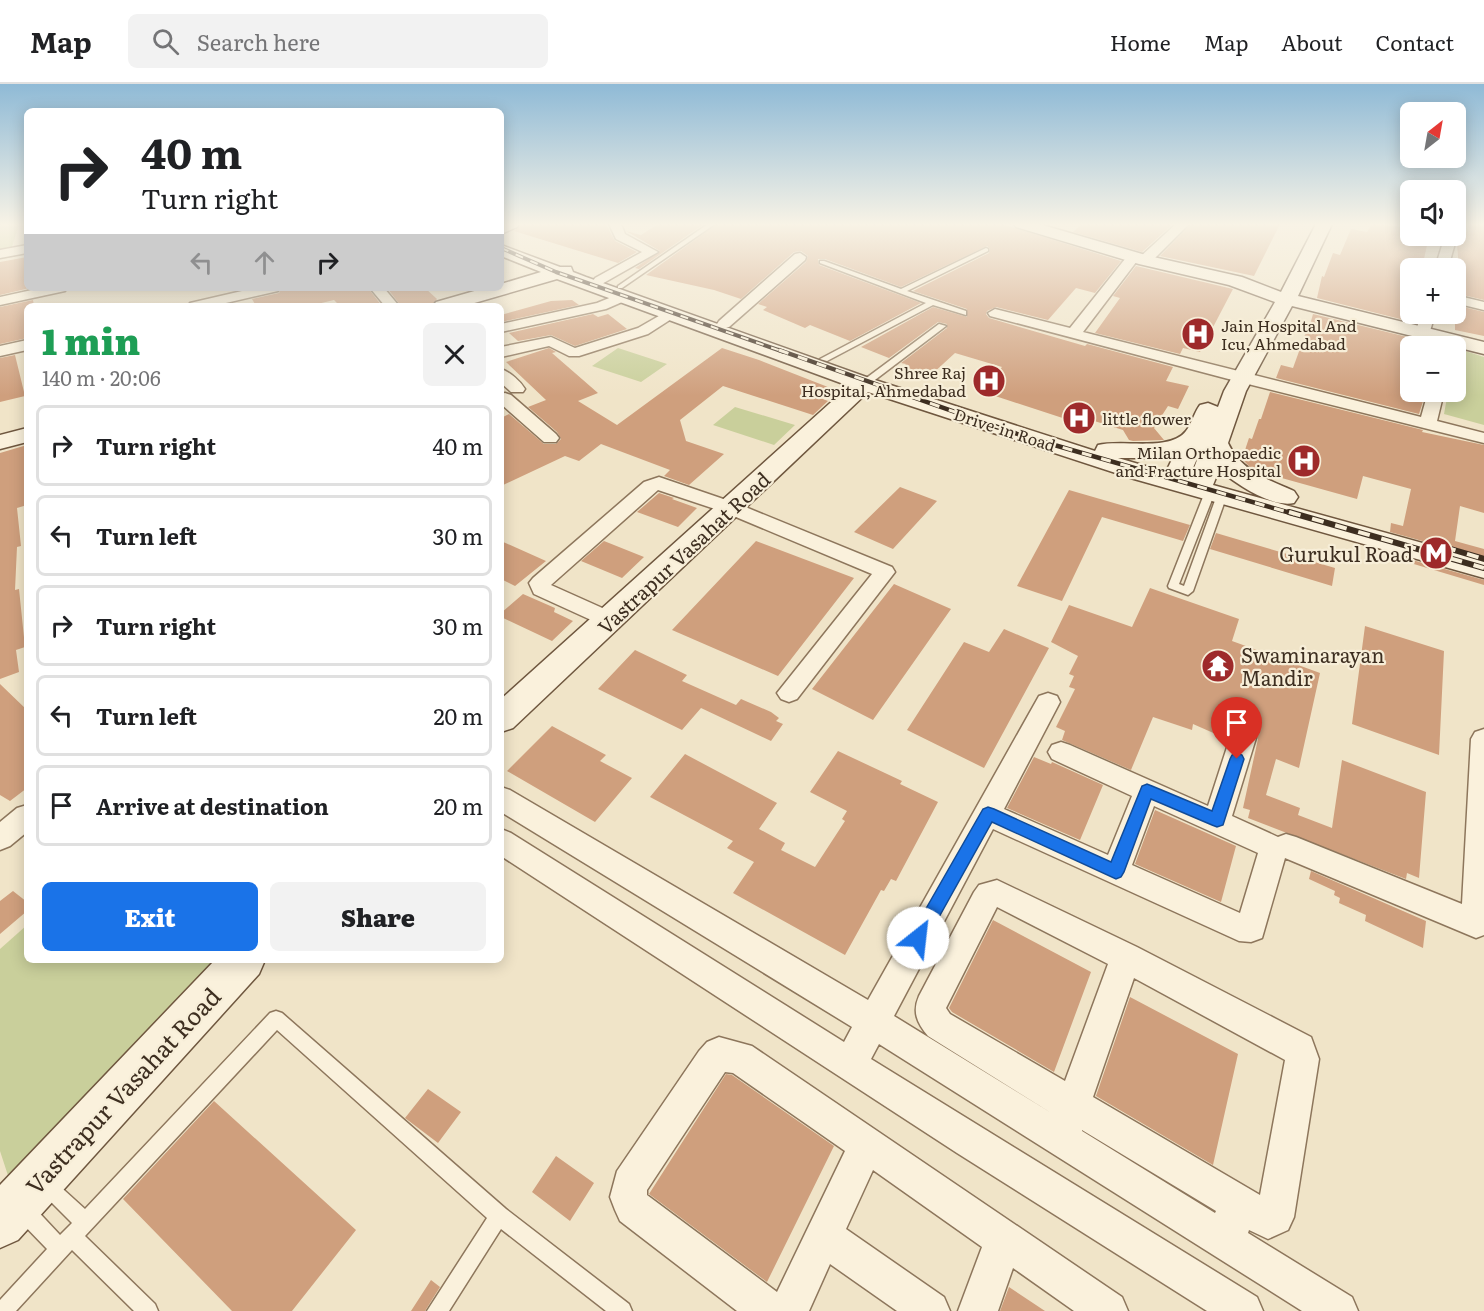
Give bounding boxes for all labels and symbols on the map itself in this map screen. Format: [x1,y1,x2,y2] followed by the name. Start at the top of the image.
[1400,102,1466,168] north arrow
[1221,313,1357,355] place label: Jain Hospital And Icu, Ahmedabad
[1180,316,1216,352] hospital icon: Jain Hospital And Icu, Ahmedabad
[801,360,966,402] place label: Shree Raj Hospital, Ahmedabad
[971,363,1007,399] hospital icon: Shree Raj Hospital, Ahmedabad
[1061,400,1097,436] hospital icon: little flower
[951,401,1059,457] street label: Drive-in Road
[1102,406,1191,430] place label: little flower
[1115,440,1281,482] place label: Milan Orthopaedic and Fracture Hospital
[1286,443,1322,479] hospital icon: Milan Orthopaedic and Fracture Hospital
[590,464,776,640] street label: Vastrapur Vasahat Road
[1418,535,1454,571] metro station icon: Gurukul Road
[1279,538,1413,568] place label: Gurukul Road
[1241,639,1384,692] place label: Swaminarayan Mandir
[1200,648,1236,684] temple icon: Swaminarayan Mandir
[1211,697,1262,759] pin
[886,906,950,970] position arrow
[16,978,228,1201] street label: Vastrapur Vasahat Road

